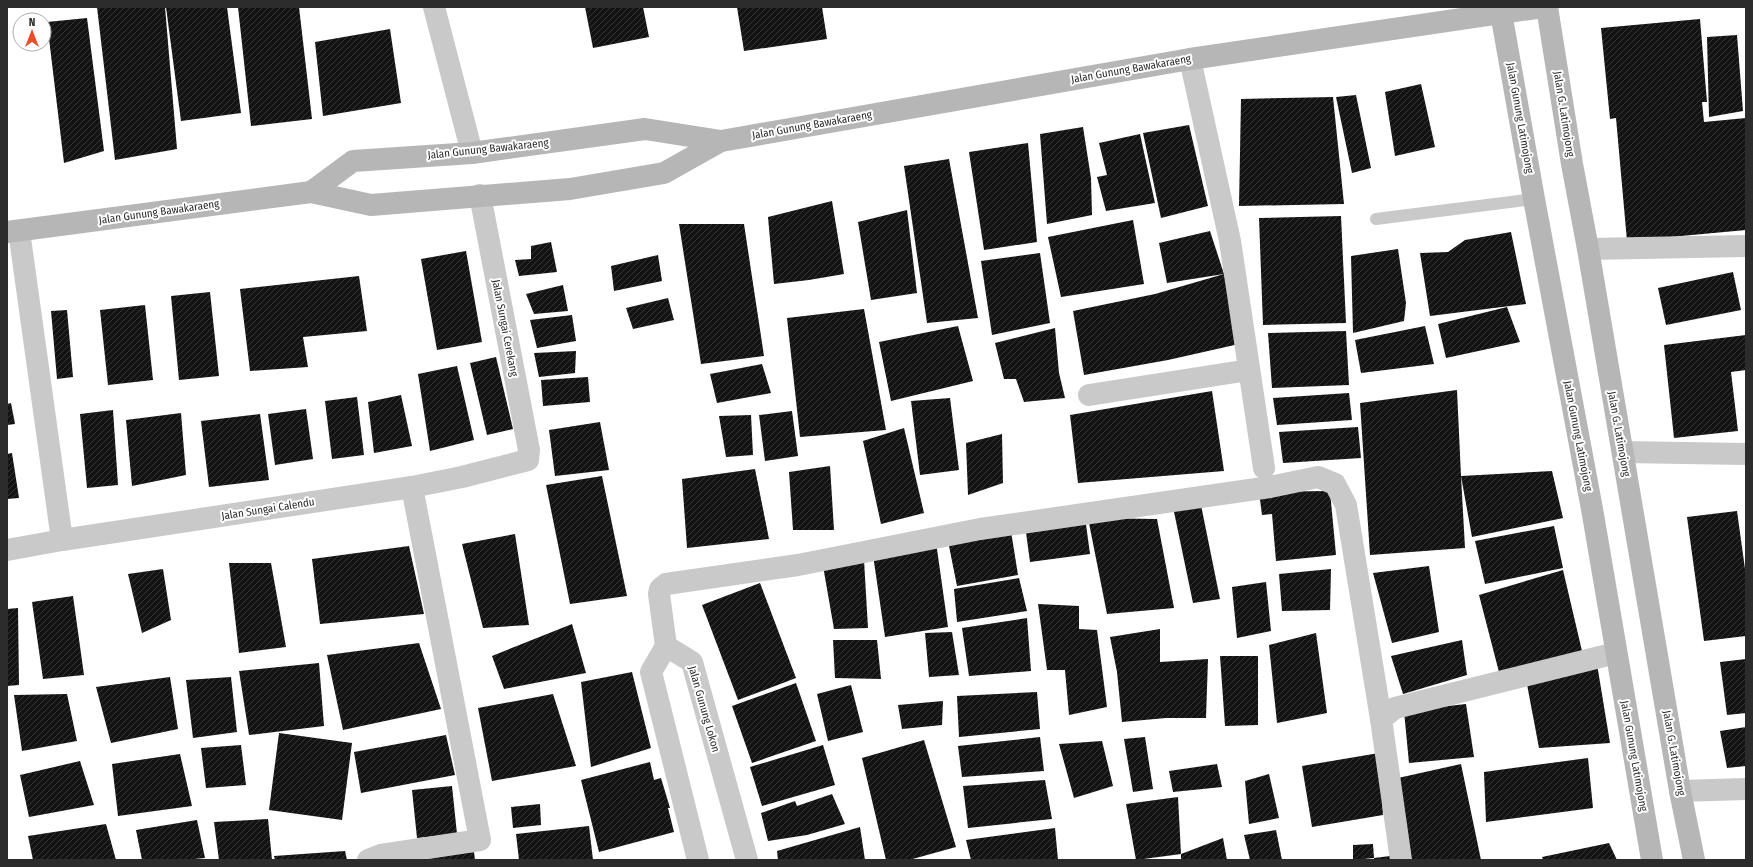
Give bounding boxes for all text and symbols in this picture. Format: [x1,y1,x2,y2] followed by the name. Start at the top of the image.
[12,12,52,52] north arrow
[29,16,35,29] text: N
[1070,52,1193,86] street label: Jalan Gunung Bawakaraeng
[1504,62,1536,175] street label: Jalan Gunung Latimojong
[1551,70,1577,159] street label: Jalan G. Latimojong
[751,108,874,142] street label: Jalan Gunung Bawakaraeng
[427,136,550,162] street label: Jalan Gunung Bawakaraeng
[98,197,221,227] street label: Jalan Gunung Bawakaraeng
[489,278,521,378] street label: Jalan Sungai Cerekang
[1561,380,1595,493] street label: Jalan Gunung Latimojong
[1605,390,1633,479] street label: Jalan G. Latimojong
[221,495,315,523] street label: Jalan Sungai Calendu
[685,664,723,754] street label: Jalan Gunung Lokon
[1618,700,1650,813] street label: Jalan Gunung Latimojong
[1660,709,1688,798] street label: Jalan G. Latimojong

